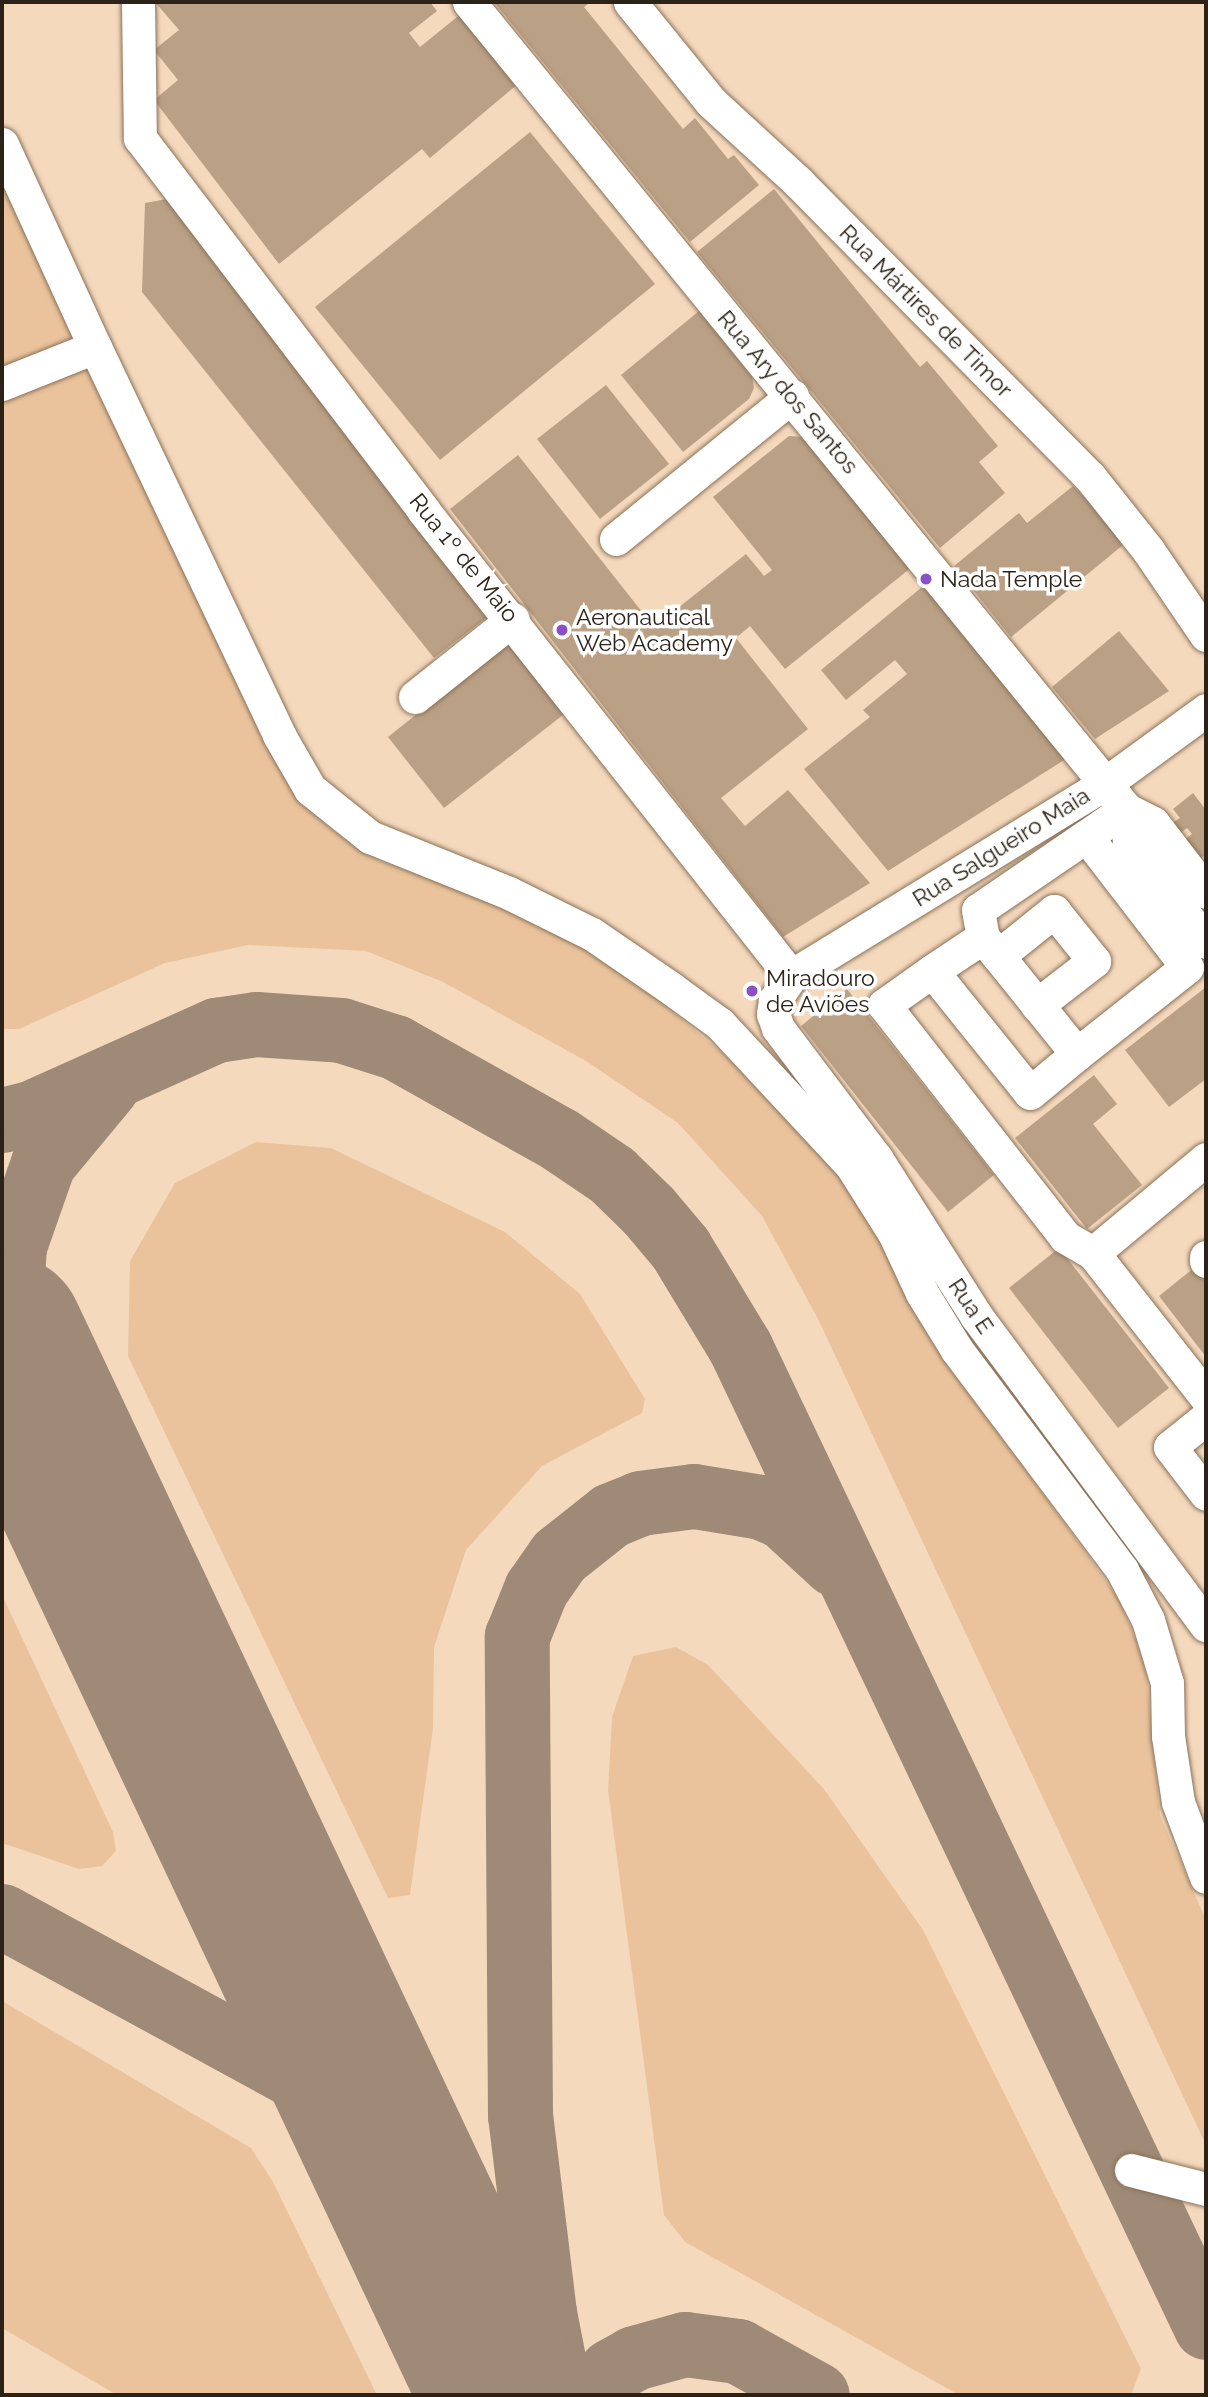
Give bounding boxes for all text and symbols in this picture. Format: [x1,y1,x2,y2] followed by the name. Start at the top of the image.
[833,218,1019,404] street label: Rua Mártires de Timor
[711,304,865,480] street label: Rua Ary dos Santos
[404,488,524,628] street label: Rua 1º de Maio
[940,565,1083,593] place label: Nada Temple
[918,571,934,587] marker: Nada Temple
[576,603,734,657] place label: Aeronautical Web Academy
[554,622,570,638] marker: Aeronautical Web Academy
[907,781,1095,913] street label: Rua Salgueiro Maia
[766,964,875,1018] place label: Miradouro de Aviões
[744,983,760,999] marker: Miradouro de Aviões
[943,1273,999,1339] street label: Rua E

